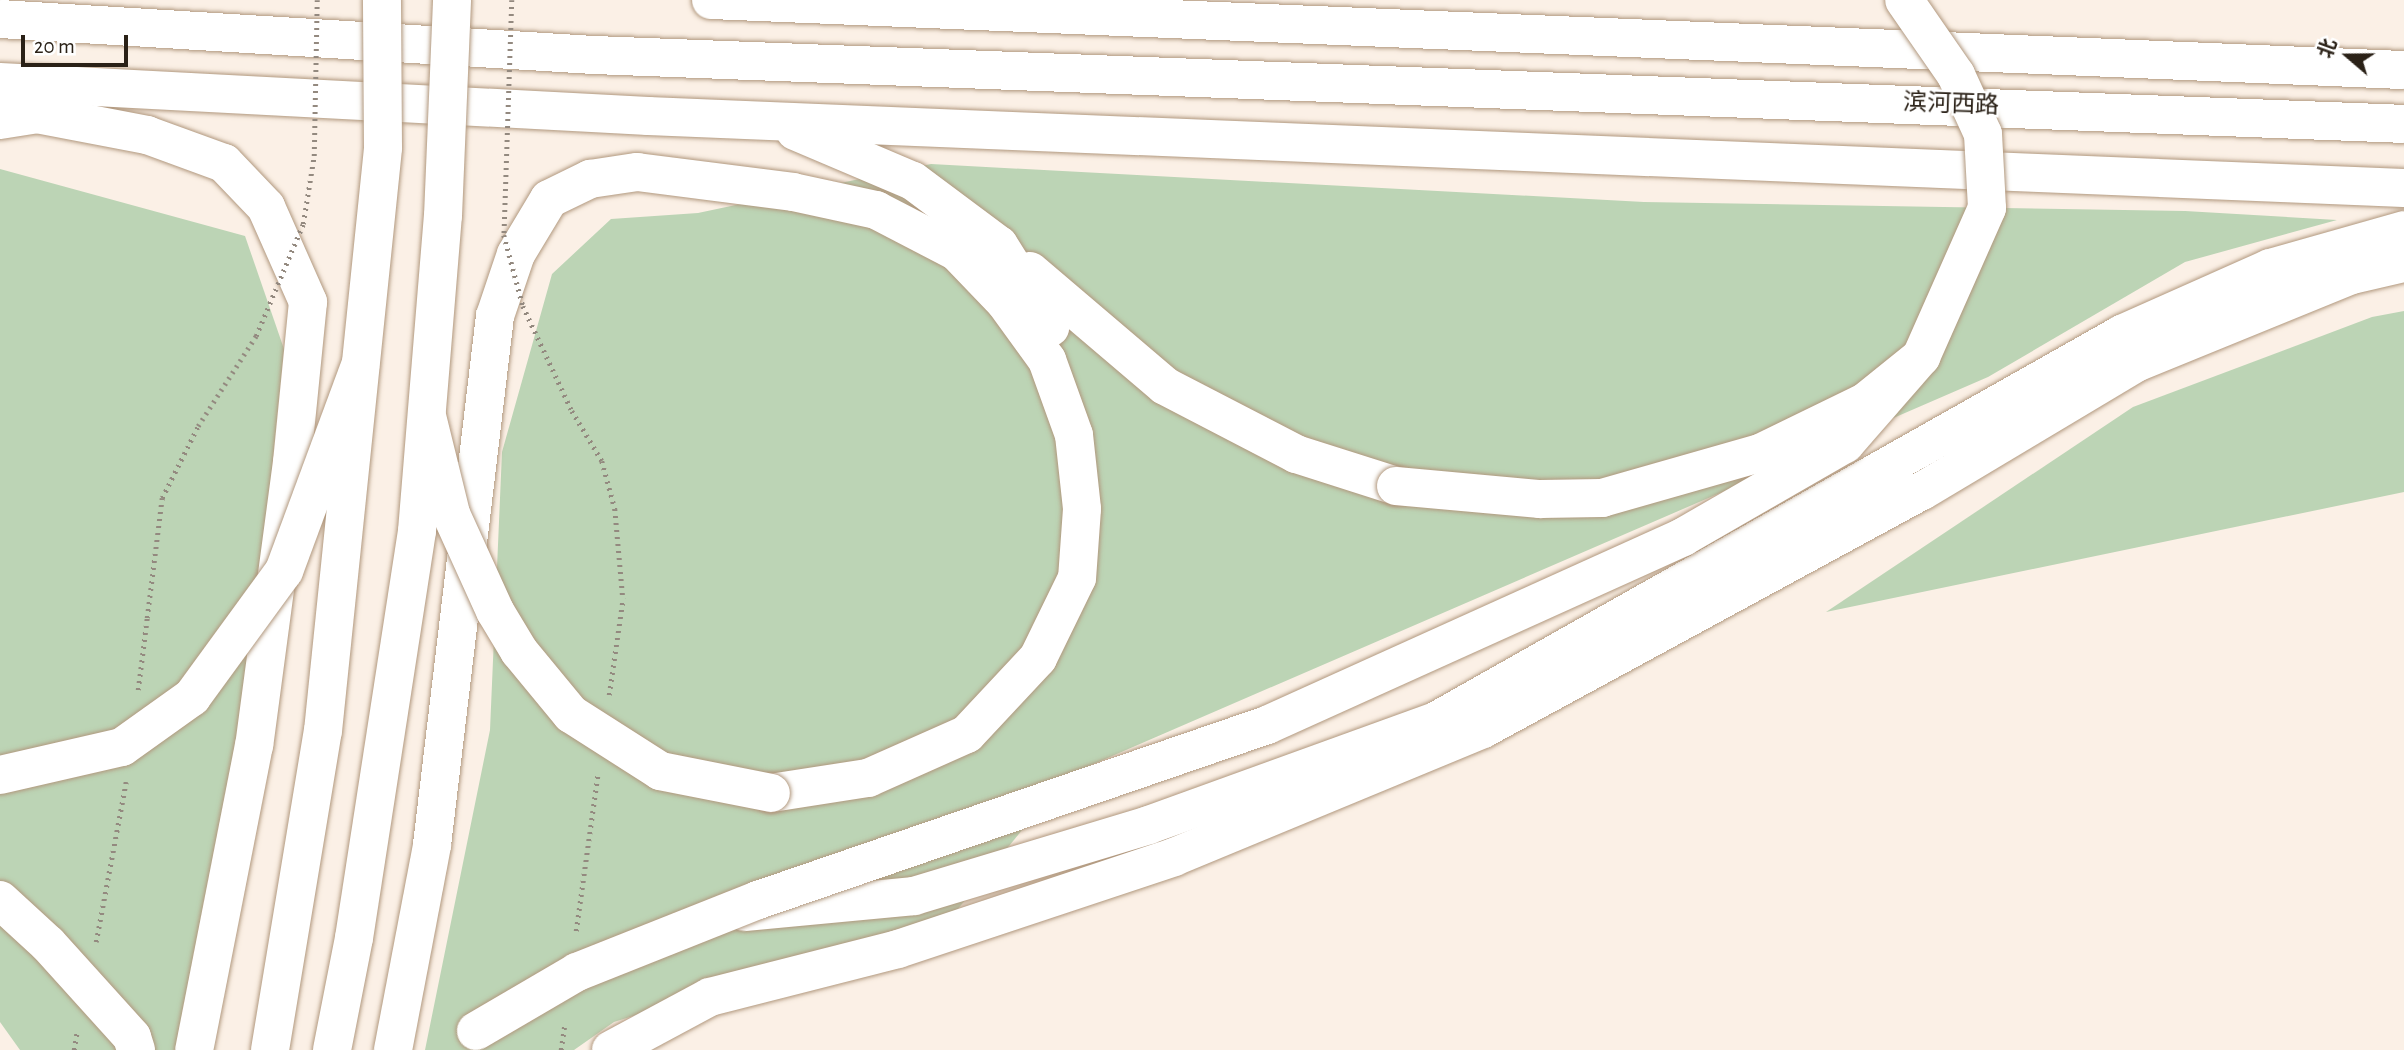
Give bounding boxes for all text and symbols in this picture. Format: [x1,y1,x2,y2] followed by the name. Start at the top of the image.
[24,21,131,65] scale bar
[2313,21,2383,91] north arrow
[34,36,75,57] text: 20 m
[2316,36,2340,61] text: 北
[1903,89,1999,121] street label: 滨河西路

